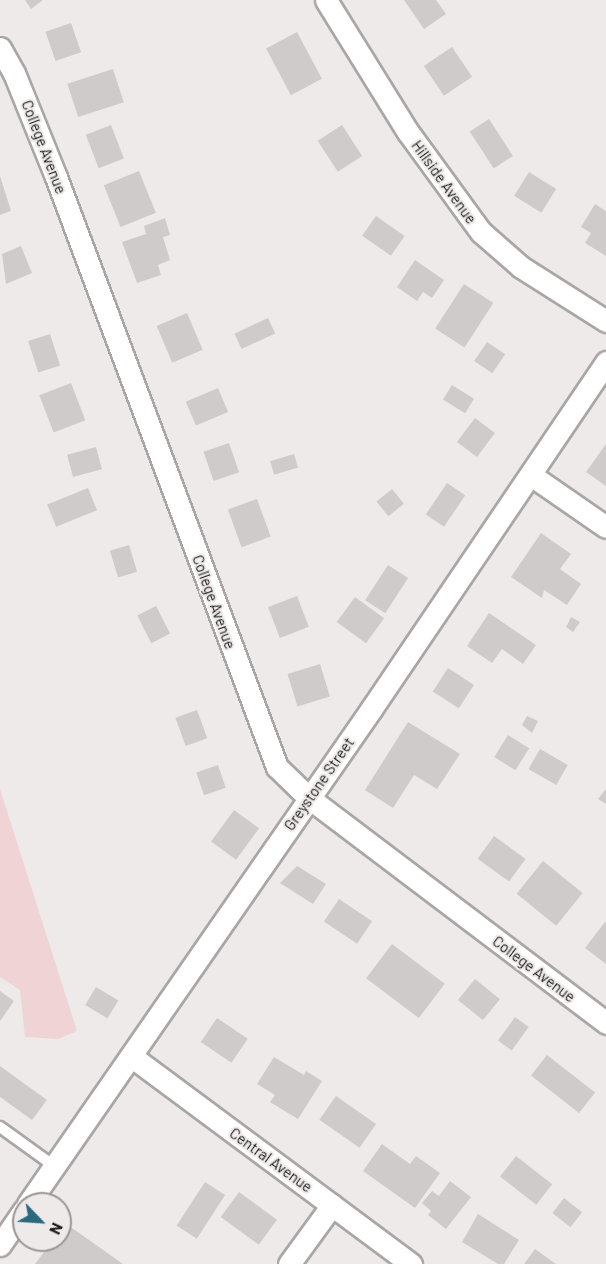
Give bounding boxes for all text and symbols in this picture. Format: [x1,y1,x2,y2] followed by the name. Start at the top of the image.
[18,98,70,196] street label: College Avenue
[408,137,480,227] street label: Hillside Avenue
[189,552,239,652] street label: College Avenue
[280,734,358,834] street label: Greystone Street
[489,932,579,1006] street label: College Avenue
[226,1124,316,1196] street label: Central Avenue
[12,1192,72,1252] north arrow
[46,1220,68,1238] text: N

